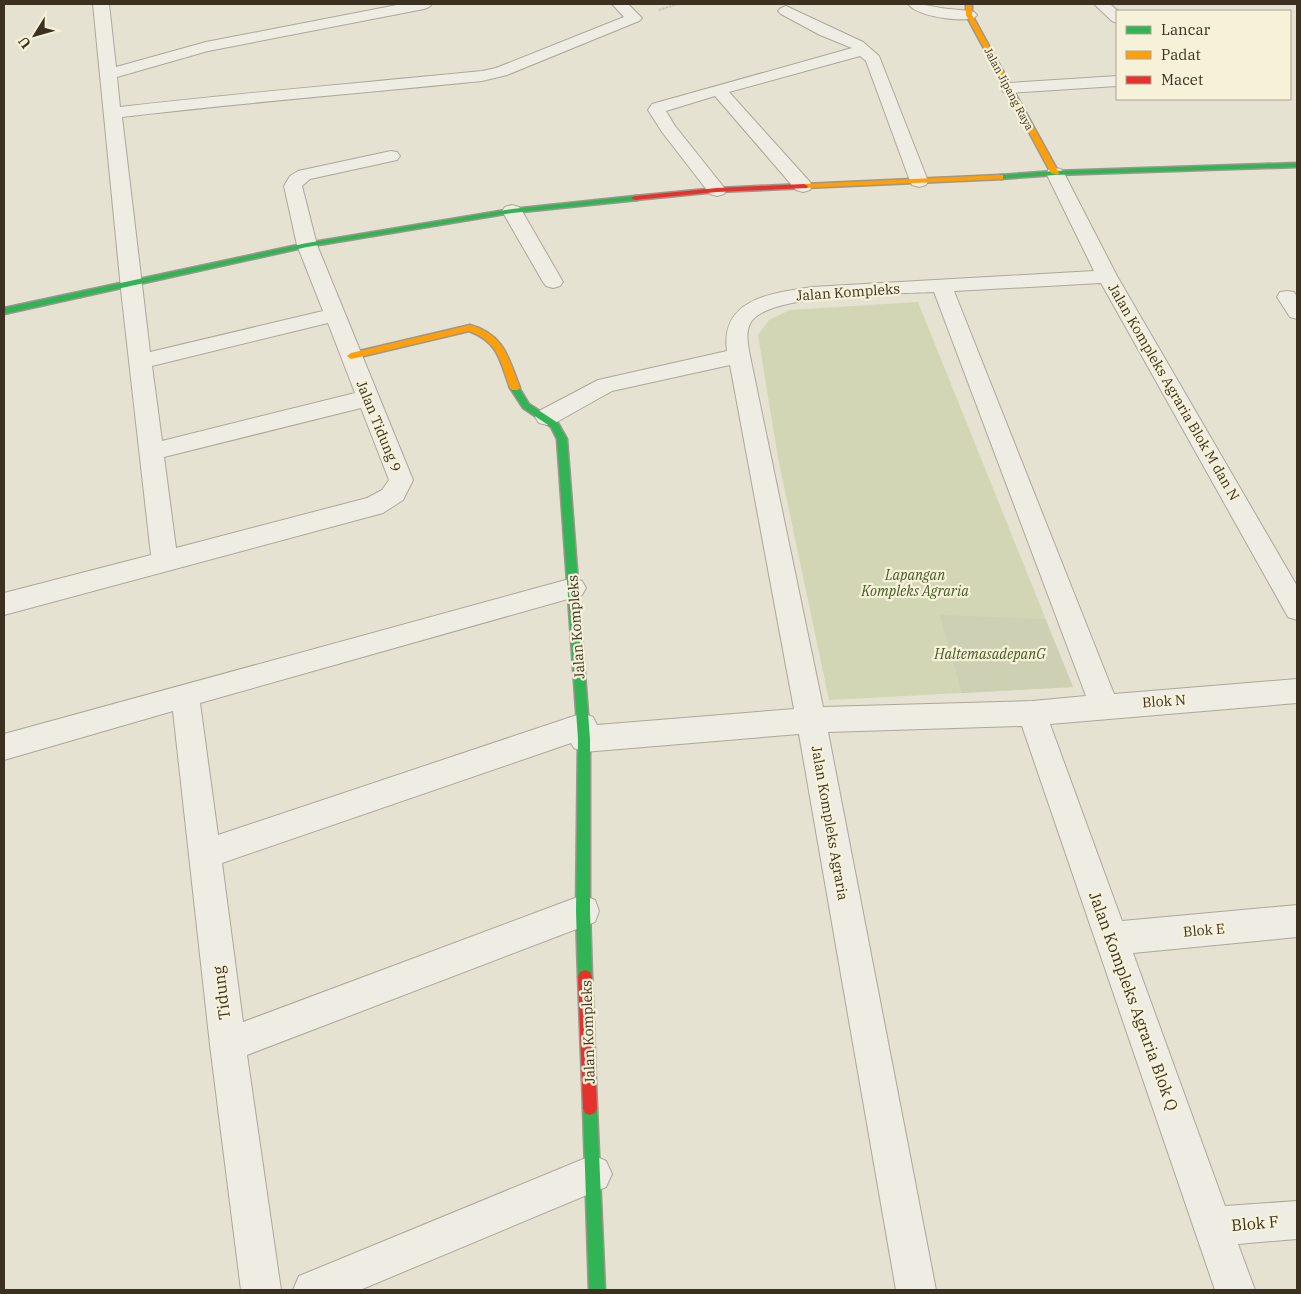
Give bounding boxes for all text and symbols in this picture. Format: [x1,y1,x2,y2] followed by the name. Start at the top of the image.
[10,10,60,60] north arrow
[1116,10,1291,100] legend
[1161,20,1211,39] text: Lancar
[14,33,35,53] text: U
[981,45,1037,133] street label: Jalan Jipang Raya
[1161,45,1201,64] text: Padat
[1161,70,1203,89] text: Macet
[795,279,901,305] street label: Jalan Kompleks
[1104,280,1244,504] street label: Jalan Kompleks Agraria Blok M dan N
[352,378,406,474] street label: Jalan Tidung 9
[860,566,969,600] park label: Lapangan Kompleks Agraria
[563,574,589,680] street label: Jalan Kompleks
[933,645,1046,663] park label: HaltemasadepanG
[1142,690,1187,712] street label: Blok N
[808,744,853,902] street label: Jalan Kompleks Agraria
[1085,889,1183,1113] street label: Jalan Kompleks Agraria Blok Q
[1182,919,1226,941] street label: Blok E
[208,965,234,1021] street label: Tidung
[577,980,599,1084] street label: Jalan Kompleks
[1230,1211,1280,1235] street label: Blok F

